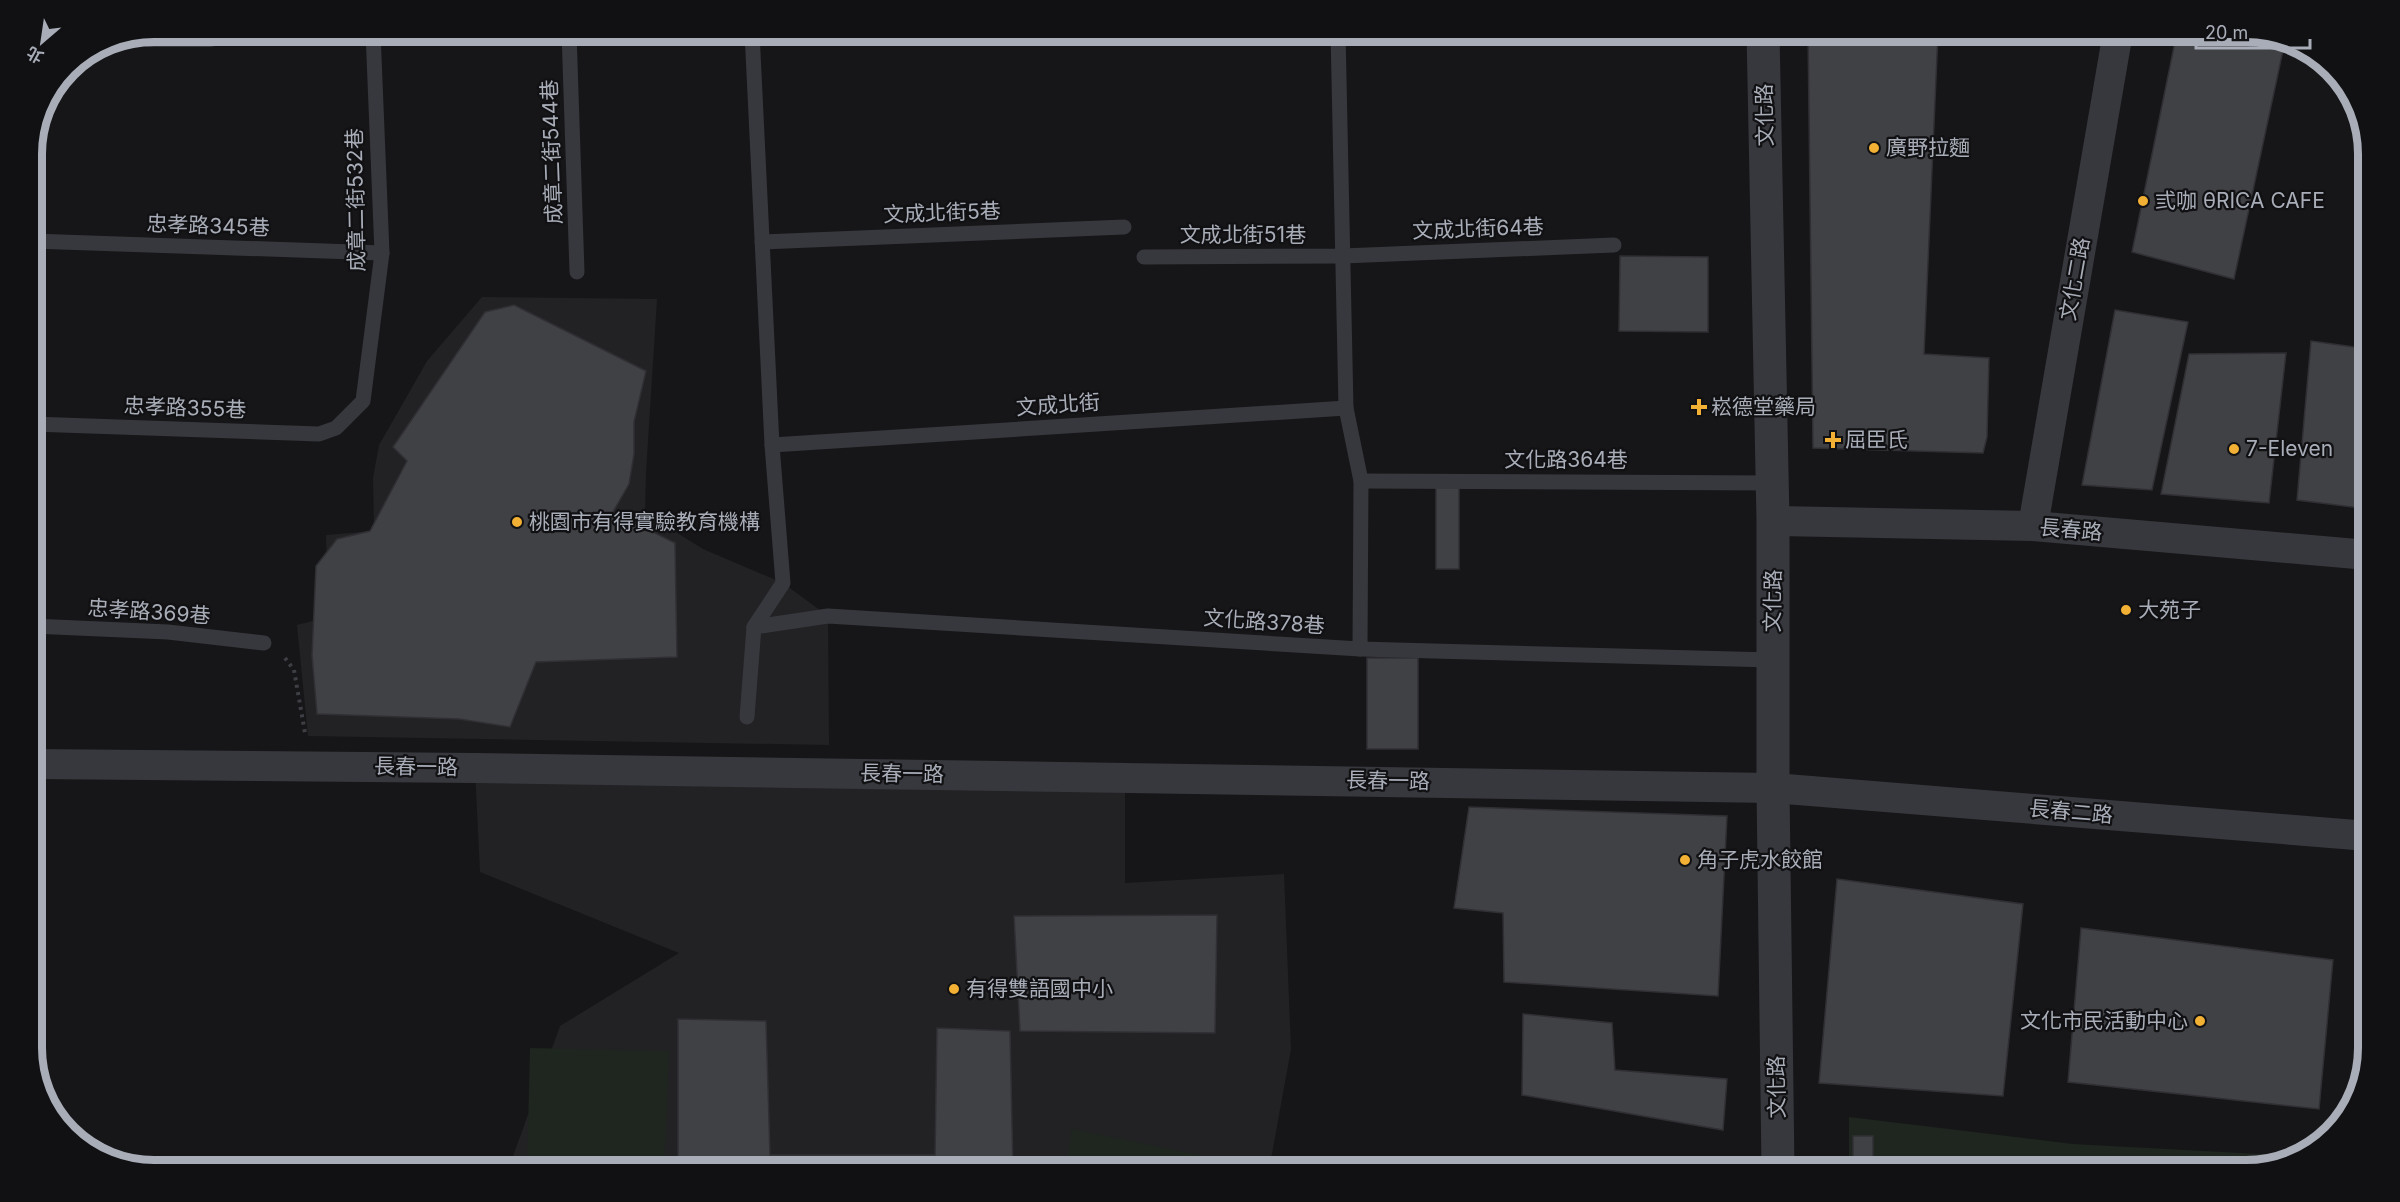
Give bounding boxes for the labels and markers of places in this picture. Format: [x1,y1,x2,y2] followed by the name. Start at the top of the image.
[1886,135,1970,160] place label: 廣野拉麵
[1867,141,1881,155] marker: 廣野拉麵
[2155,188,2325,213] place label: 弎咖 θRICA CAFE
[2136,194,2150,208] marker: 弎咖 θRICA CAFE
[1711,394,1816,419] place label: 崧德堂藥局
[1692,400,1706,414] marker: 崧德堂藥局
[1845,427,1908,452] place label: 屈臣氏
[1826,433,1840,447] marker: 屈臣氏
[2246,436,2333,461] place label: 7-Eleven
[2227,442,2241,456] marker: 7-Eleven
[529,509,760,534] place label: 桃園市有得實驗教育機構
[510,515,524,529] marker: 桃園市有得實驗教育機構
[2138,597,2201,622] place label: 大苑子
[2119,603,2133,617] marker: 大苑子
[1697,847,1823,872] place label: 角子虎水餃館
[1678,853,1692,867] marker: 角子虎水餃館
[966,976,1113,1001] place label: 有得雙語國中小
[947,982,961,996] marker: 有得雙語國中小
[2020,1008,2188,1033] place label: 文化市民活動中心
[2193,1014,2207,1028] marker: 文化市民活動中心

